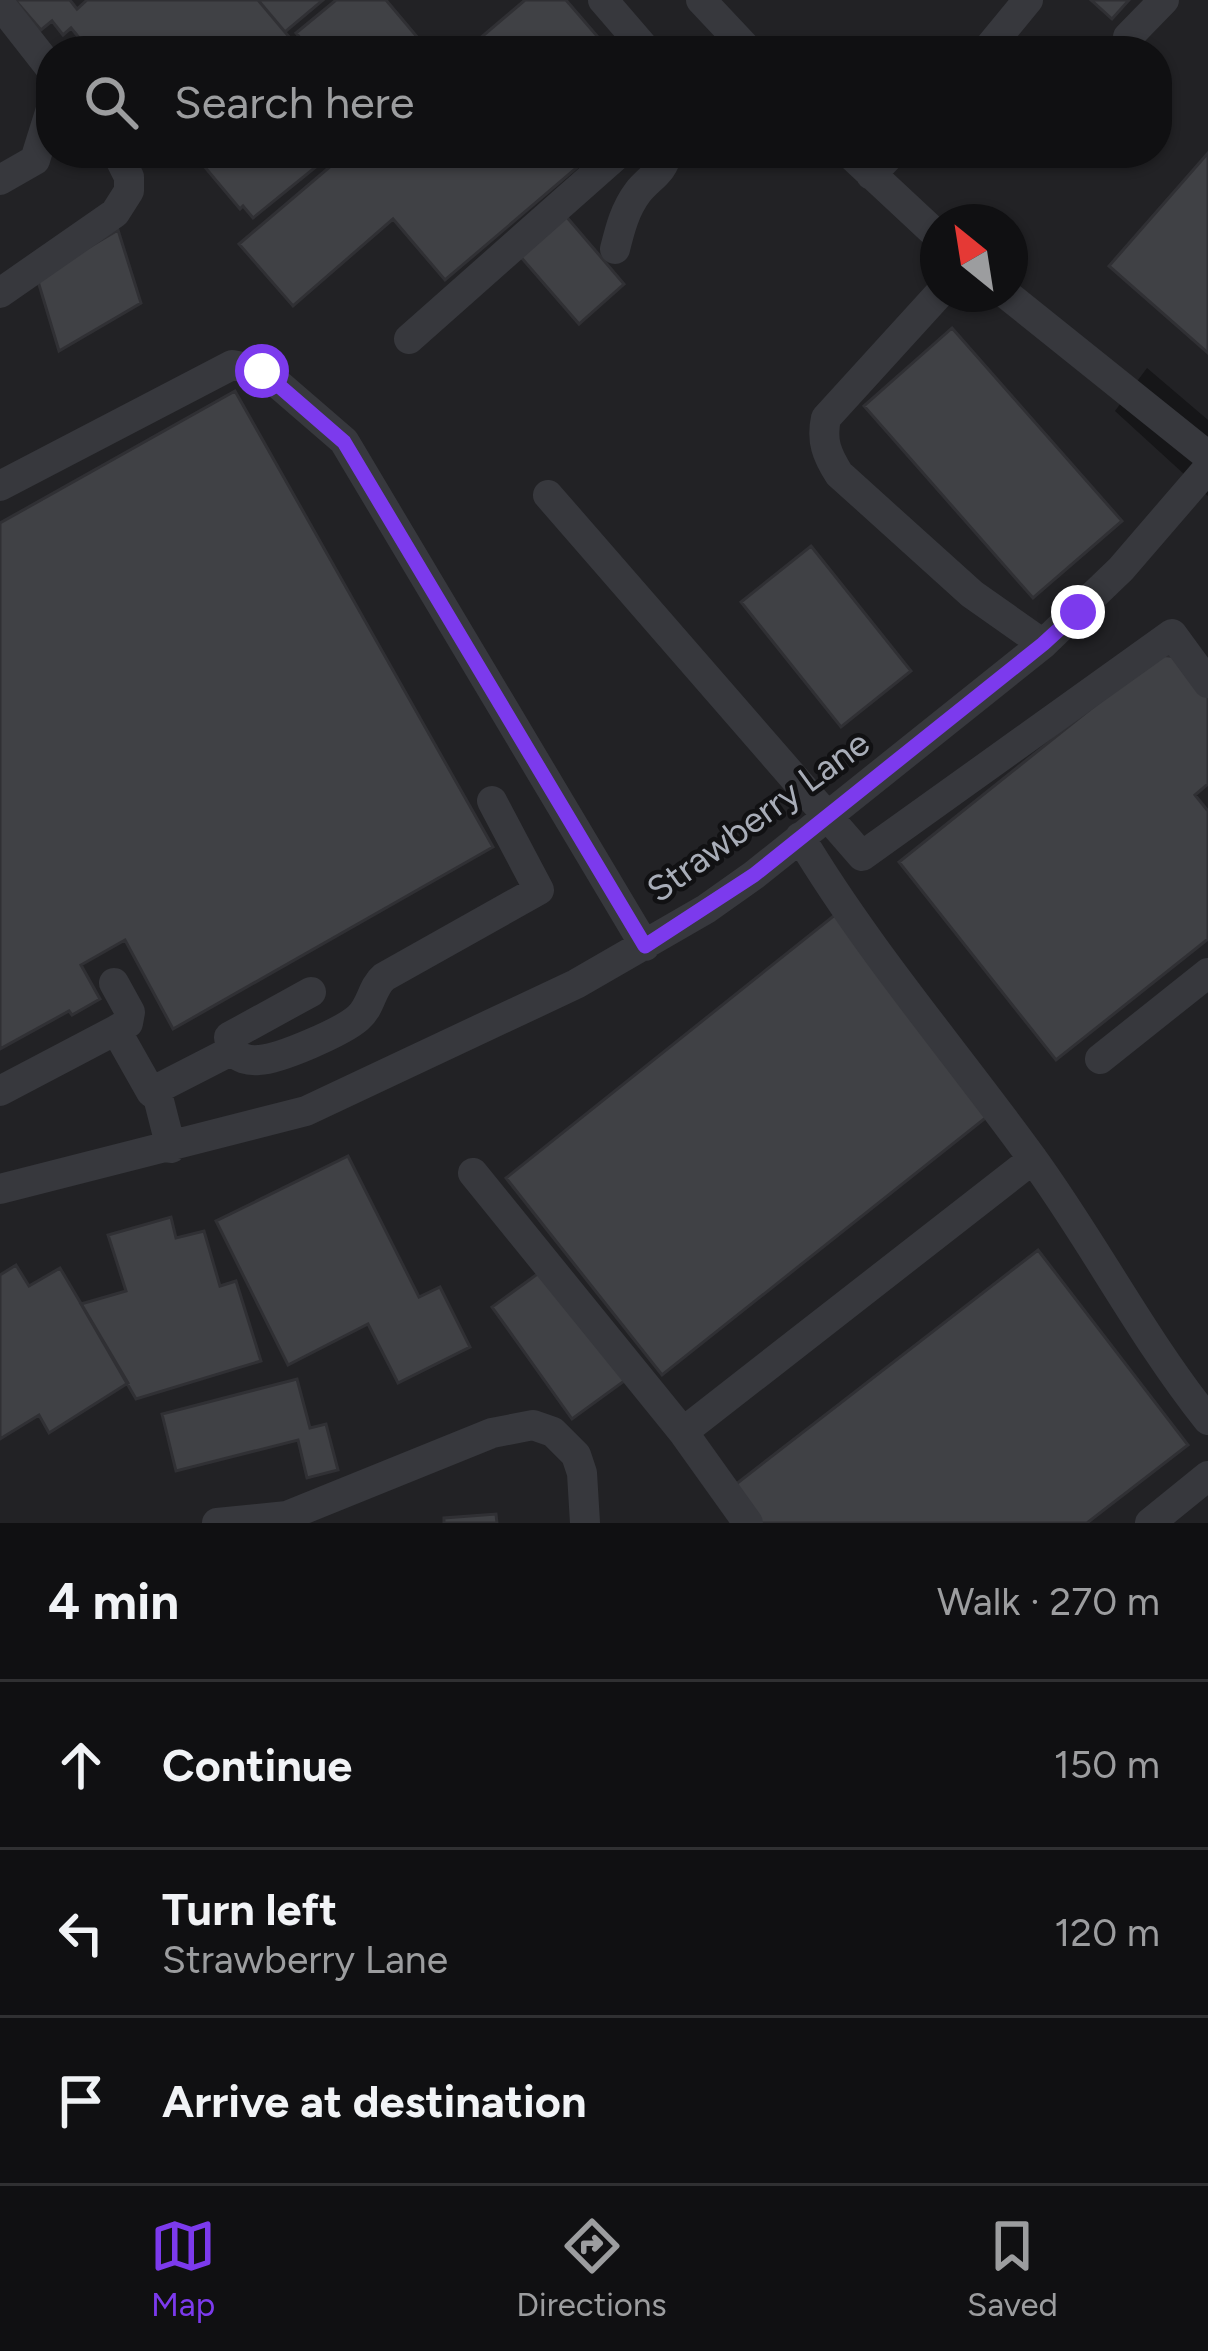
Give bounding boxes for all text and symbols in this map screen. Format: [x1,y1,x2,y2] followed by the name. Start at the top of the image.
[36,36,1172,168] search box
[78,69,144,135] icon: search
[174,75,414,129] text: Search here
[920,204,1028,312] north arrow
[235,344,289,398] route start
[1051,585,1105,639] route end
[639,721,877,911] street label: Strawberry Lane
[48,1571,179,1632] text: 4 min
[937,1578,1160,1625] text: Walk · 270 m
[48,1732,114,1798] icon: ahead
[162,1738,352,1792] text: Continue
[1054,1741,1160,1788] text: 150 m
[162,1882,337,1936] text: Turn left
[48,1900,114,1966] icon: left
[1054,1909,1160,1956] text: 120 m
[162,1936,448,1983] text: Strawberry Lane
[48,2068,114,2134] icon: arrive
[162,2074,586,2128] text: Arrive at destination
[150,2213,216,2324] tab: Map
[516,2213,667,2324] tab: Directions
[967,2213,1058,2324] tab: Saved

